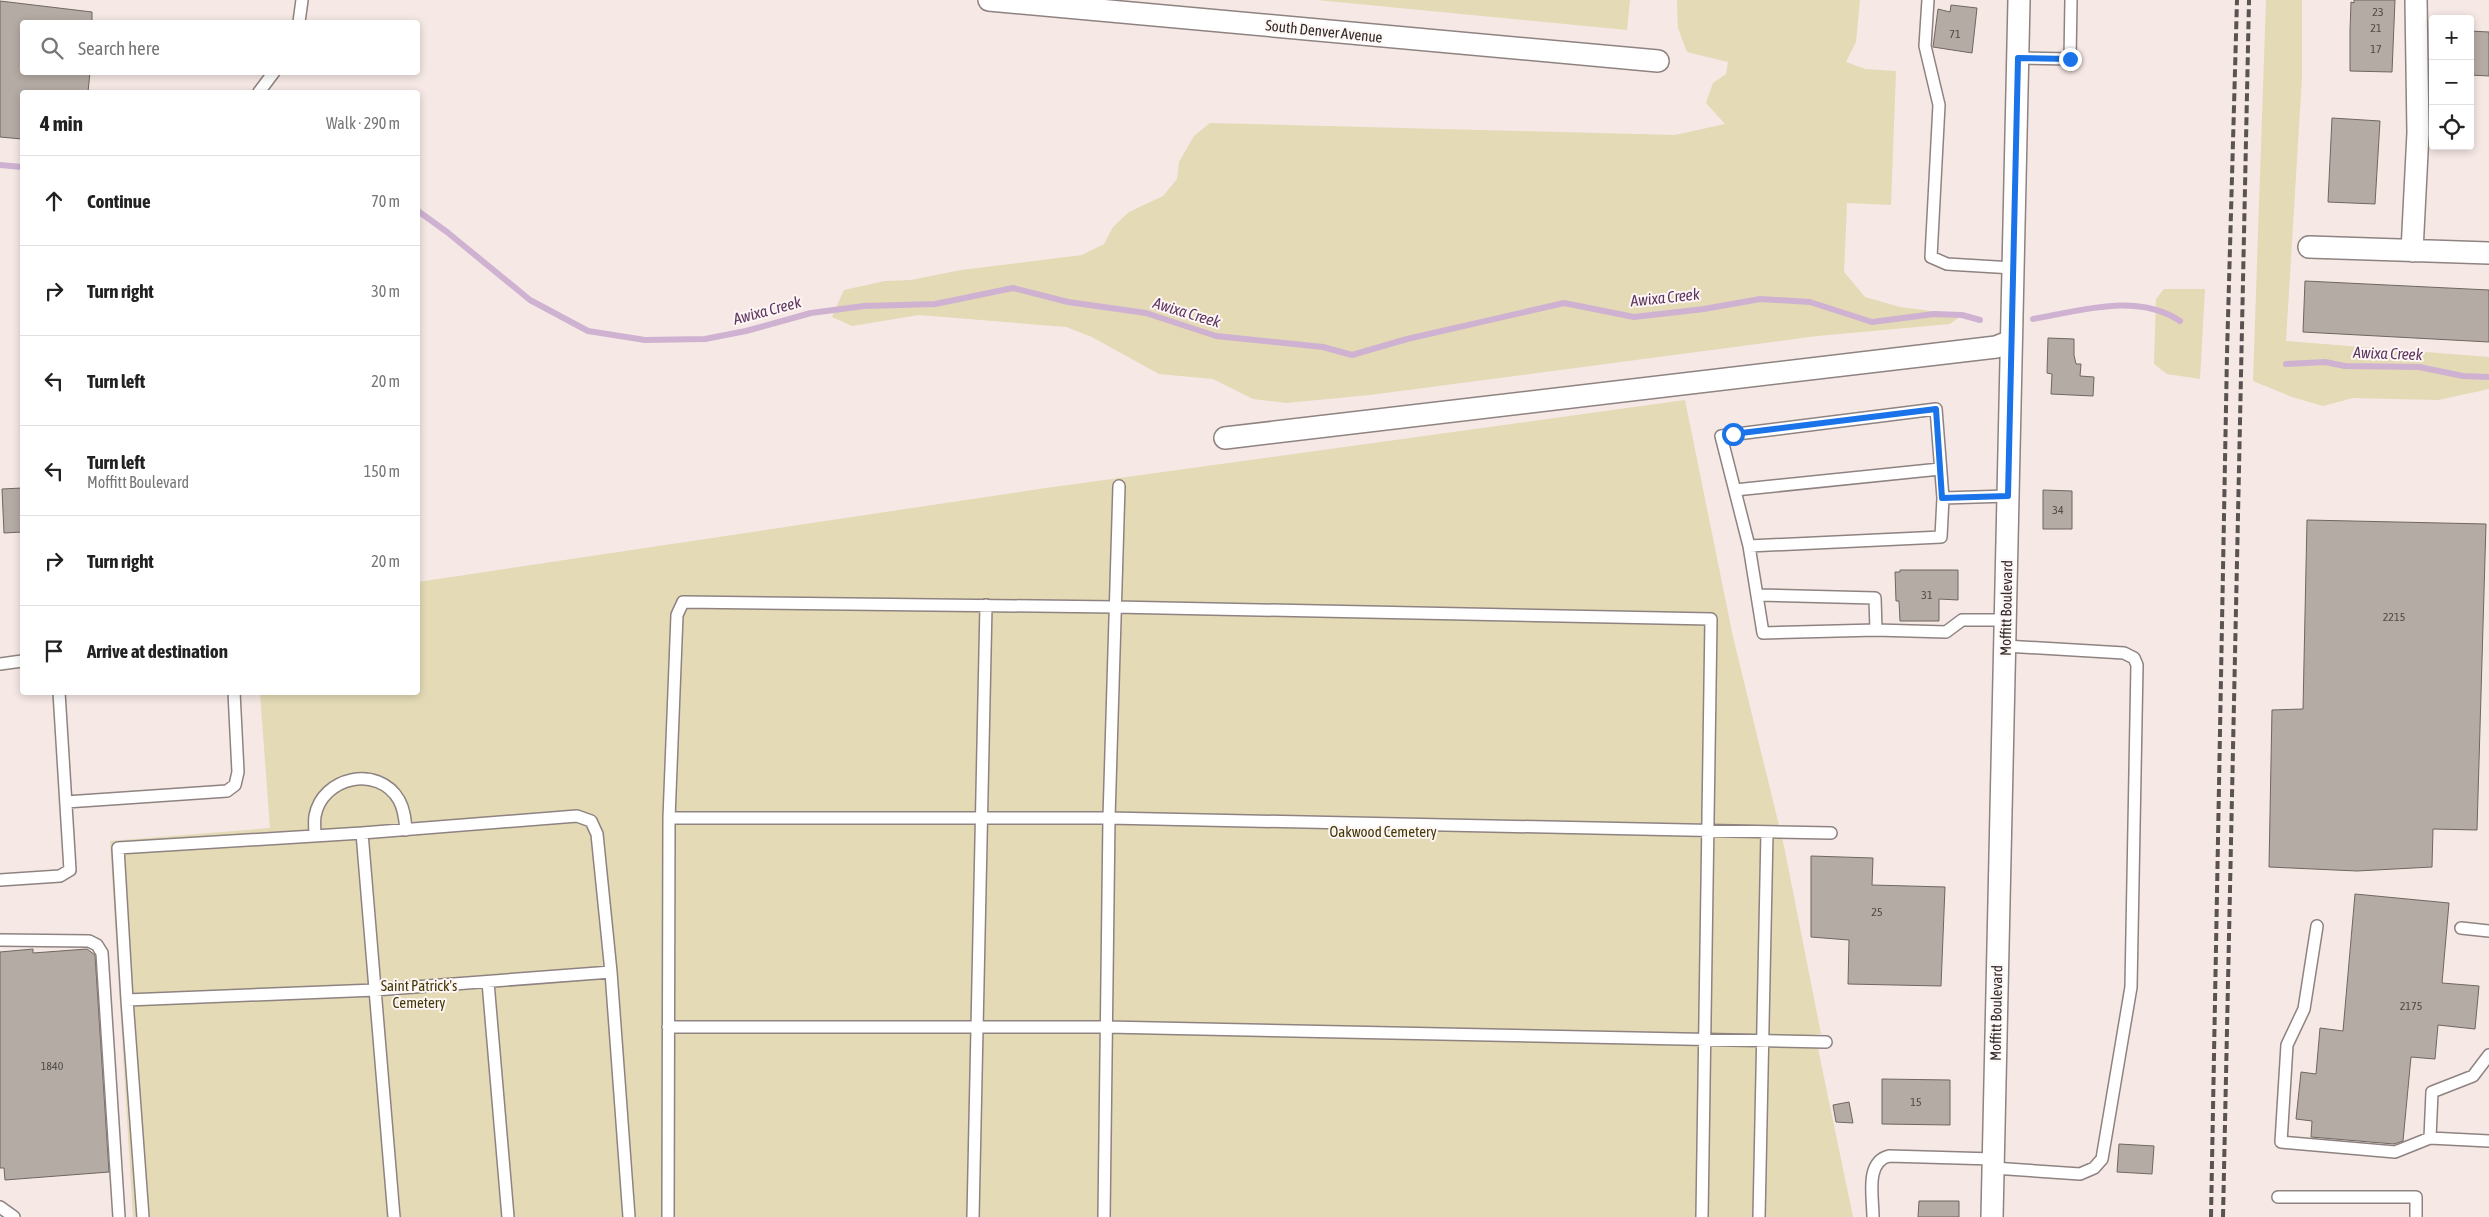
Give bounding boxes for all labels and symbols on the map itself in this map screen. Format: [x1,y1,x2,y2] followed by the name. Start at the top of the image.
[2372,5,2384,19] house number: 23
[1265,16,1384,46] street label: South Denver Avenue
[2370,21,2382,35] house number: 21
[1949,27,1961,41] house number: 71
[2370,42,2382,56] house number: 17
[2059,48,2082,71] route end
[1628,284,1702,310] water label: Awixa Creek
[730,292,804,328] water label: Awixa Creek
[1150,293,1224,331] water label: Awixa Creek
[2352,343,2424,363] water label: Awixa Creek
[1722,423,1745,446] route start
[2052,503,2064,517] house number: 34
[1997,560,2015,656] street label: Moffitt Boulevard
[1921,588,1933,602] house number: 31
[2383,610,2405,624] house number: 2215
[1329,823,1437,840] park label: Oakwood Cemetery
[1871,905,1883,919] house number: 25
[1987,965,2005,1061] street label: Moffitt Boulevard
[381,977,457,1011] park label: Saint Patrick's Cemetery
[2400,999,2422,1013] house number: 2175
[41,1059,64,1073] house number: 1840
[1910,1095,1922,1109] house number: 15

